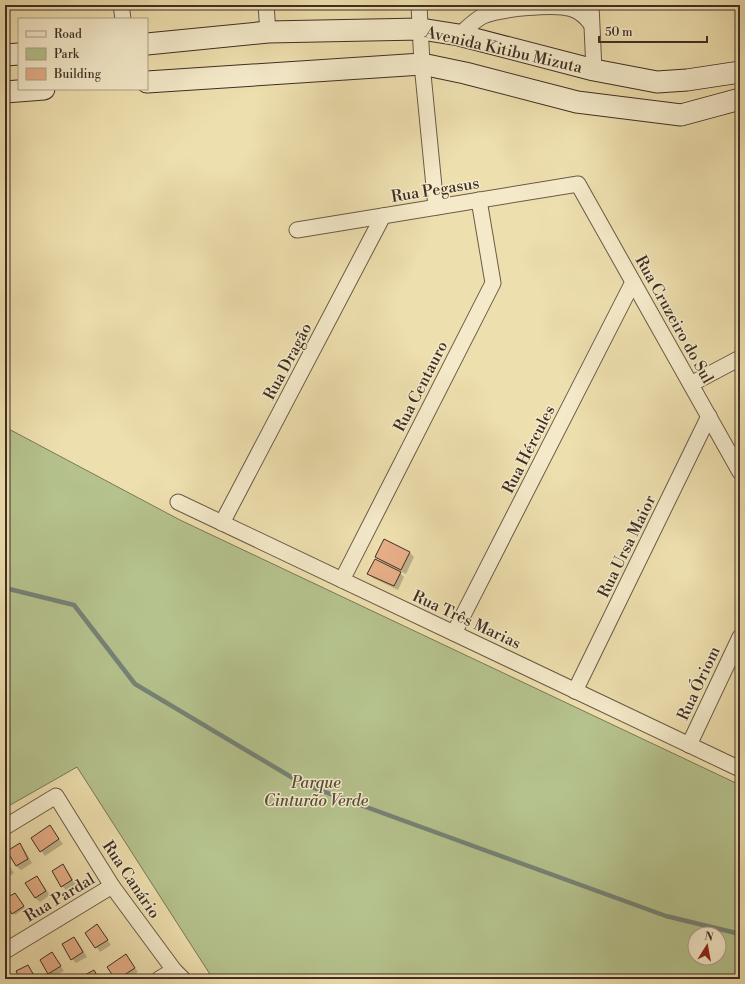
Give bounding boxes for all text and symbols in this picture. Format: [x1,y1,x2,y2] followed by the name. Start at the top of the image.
[18,18,148,90] legend
[599,18,707,44] scale bar
[422,22,585,78] street label: Avenida Kitibu Mizuta
[605,25,633,40] text: 50 m
[54,27,82,42] text: Road
[54,47,80,62] text: Park
[53,67,102,82] text: Building
[390,173,481,207] street label: Rua Pegasus
[631,252,718,387] street label: Rua Cruzeiro do Sul
[259,320,317,403] street label: Rua Dragão
[390,338,452,435] street label: Rua Centauro
[498,402,560,497] street label: Rua Hércules
[593,492,660,601] street label: Rua Ursa Maior
[409,586,524,654] street label: Rua Três Marias
[671,642,725,724] street label: Rua Óriom
[264,773,369,811] park label: Parque Cinturão Verde
[98,837,165,922] street label: Rua Canário
[21,869,99,927] street label: Rua Pardal
[687,926,727,966] north arrow
[703,929,715,945] text: N

